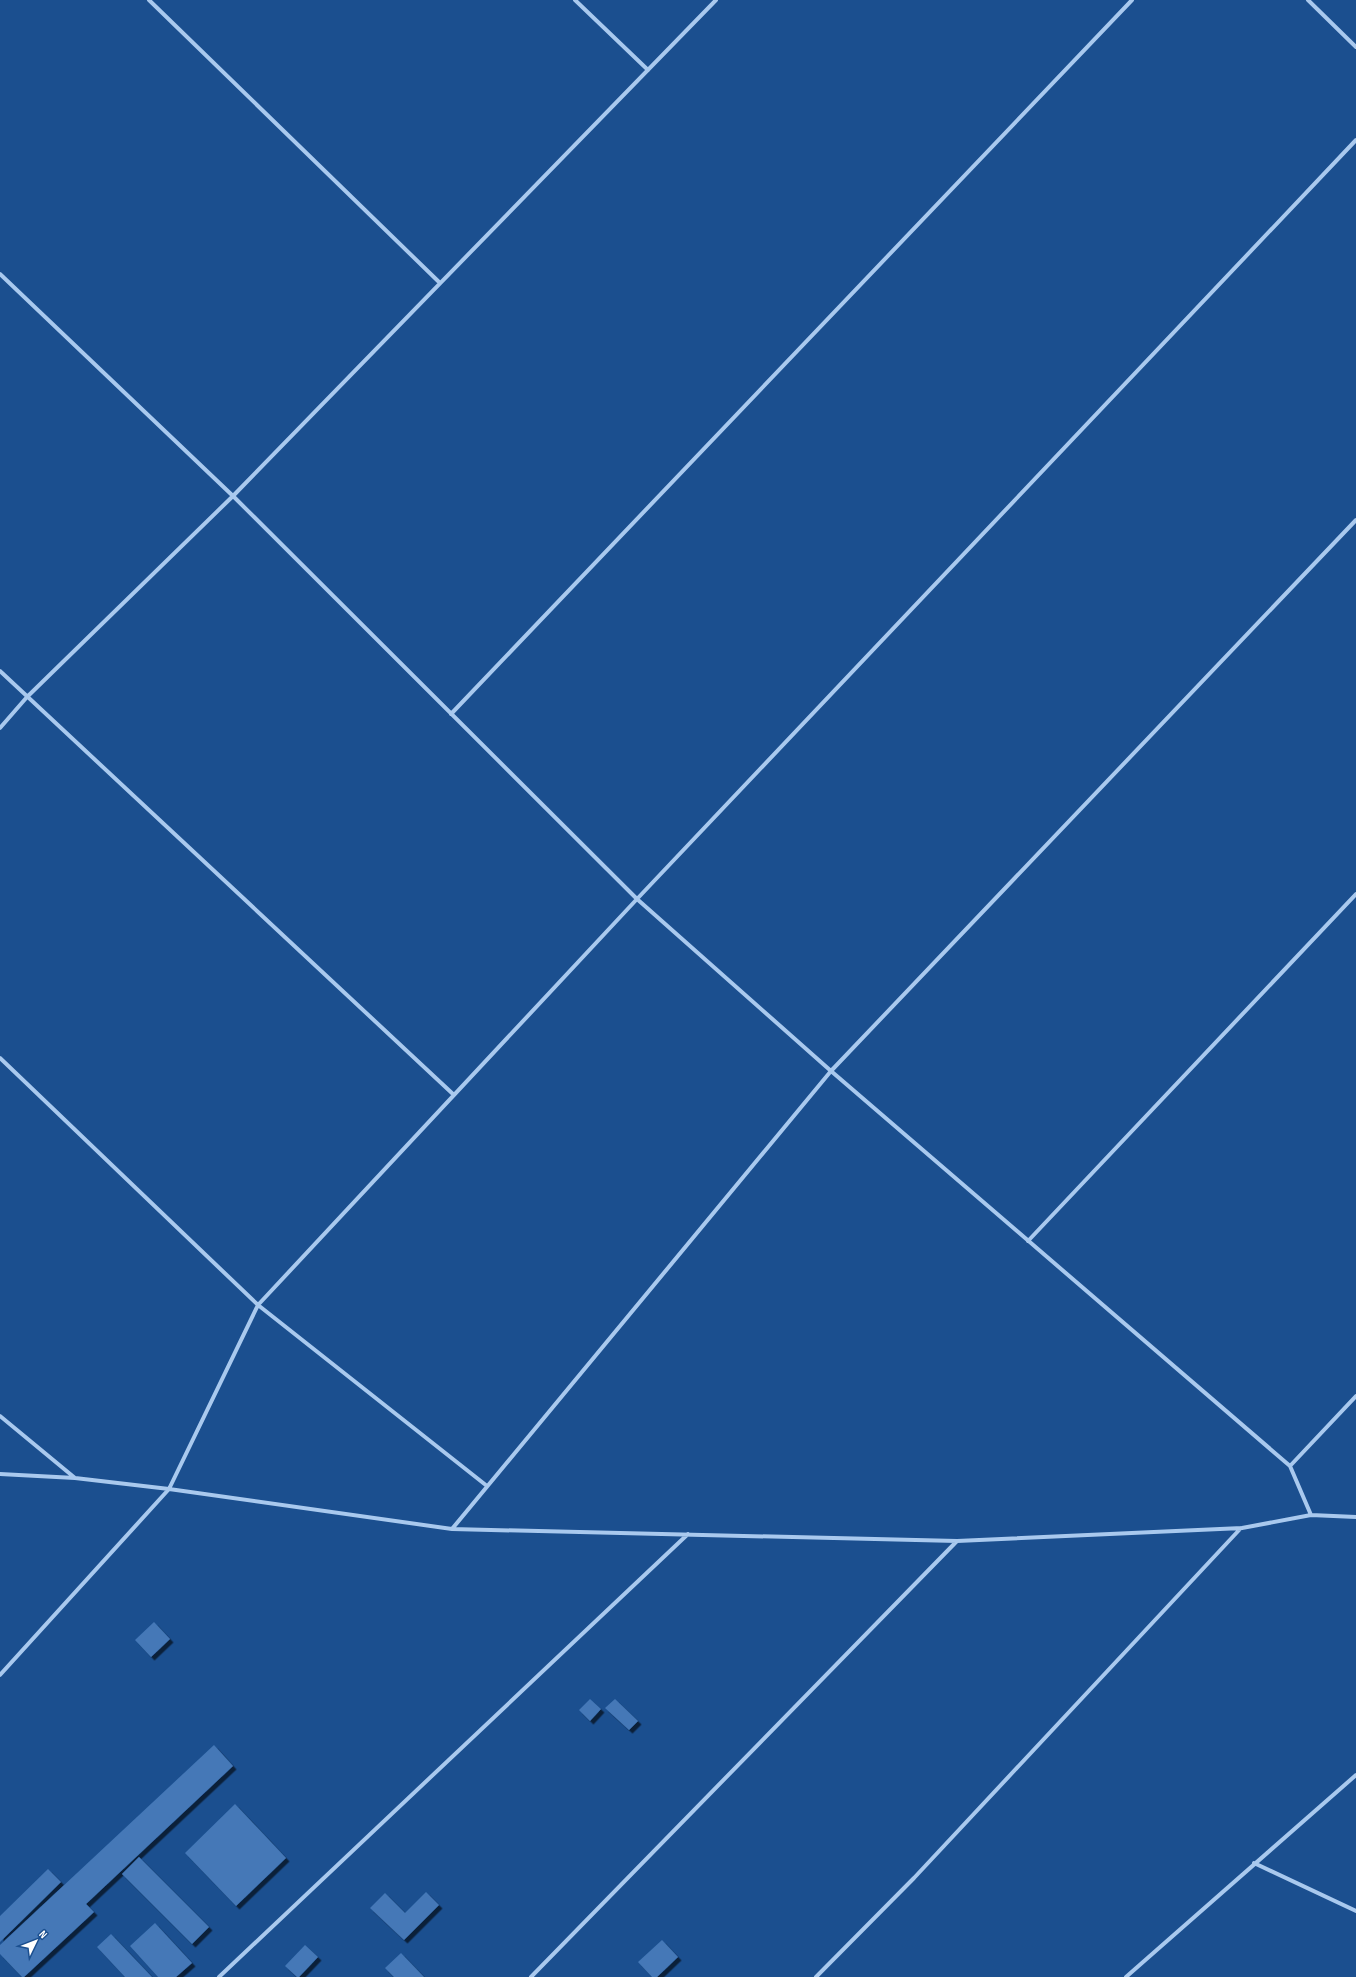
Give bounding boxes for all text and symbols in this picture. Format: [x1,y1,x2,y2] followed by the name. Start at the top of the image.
[16,1921,56,1961] north arrow
[36,1928,50,1941] text: N

